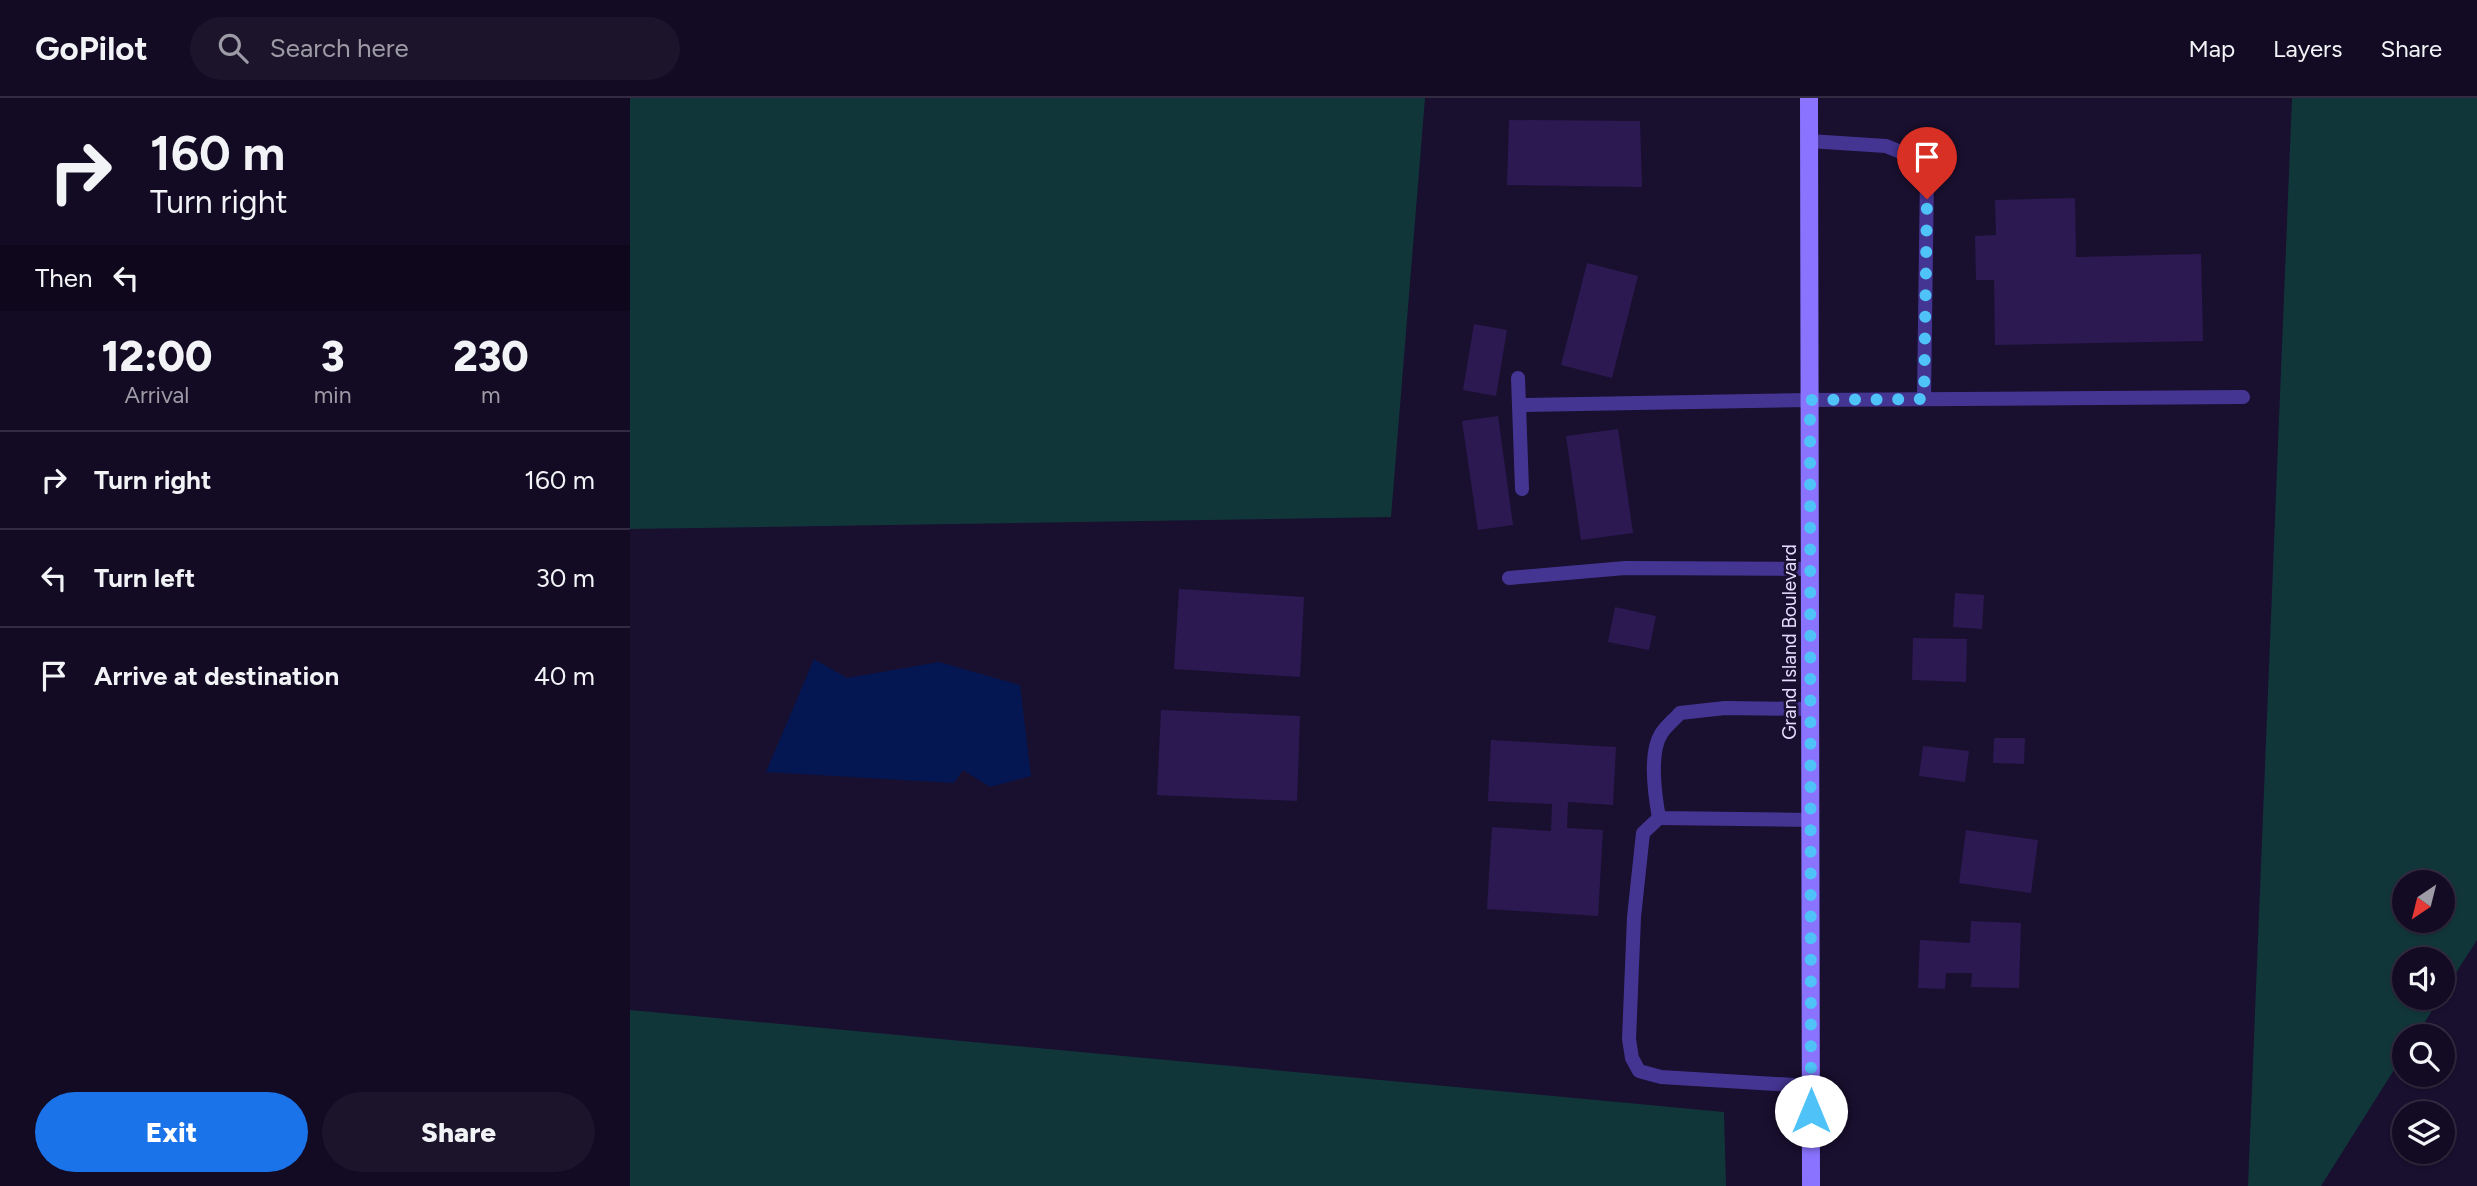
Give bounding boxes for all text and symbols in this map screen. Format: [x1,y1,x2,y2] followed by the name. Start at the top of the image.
[190,17,680,80] search box
[35,29,148,68] text: GoPilot
[214,29,252,67] icon: search
[270,32,409,64] text: Search here
[2188,34,2235,63] text: Map
[2273,34,2342,63] text: Layers
[2380,34,2442,63] text: Share
[150,123,285,182] text: 160 m
[35,126,126,217] icon: right
[1897,127,1957,199] pin
[1908,138,1946,176] icon: arrive
[150,183,288,221] text: Turn right
[107,259,145,297] icon: left
[35,262,93,294] text: Then
[101,331,212,382] text: 12:00
[321,331,344,382] text: 3
[453,331,529,382] text: 230
[124,381,189,409] text: Arrival
[314,381,352,409] text: min
[481,381,501,409] text: m
[35,461,73,499] icon: right
[94,464,211,496] text: Turn right
[524,464,595,496] text: 160 m
[1778,544,1801,740] street label: Grand Island Boulevard
[35,559,73,597] icon: left
[94,562,195,594] text: Turn left
[536,562,595,594] text: 30 m
[35,657,73,695] icon: arrive
[94,660,339,692] text: Arrive at destination
[534,660,595,692] text: 40 m
[2392,870,2455,933] north arrow
[2392,870,2455,1164] map controls
[2392,947,2455,1010] button: sound
[2392,1024,2455,1087] button: search
[1774,1074,1848,1148] position arrow
[35,1092,308,1172] button: Exit
[322,1092,595,1172] button: Share
[2392,1101,2455,1164] button: layers

